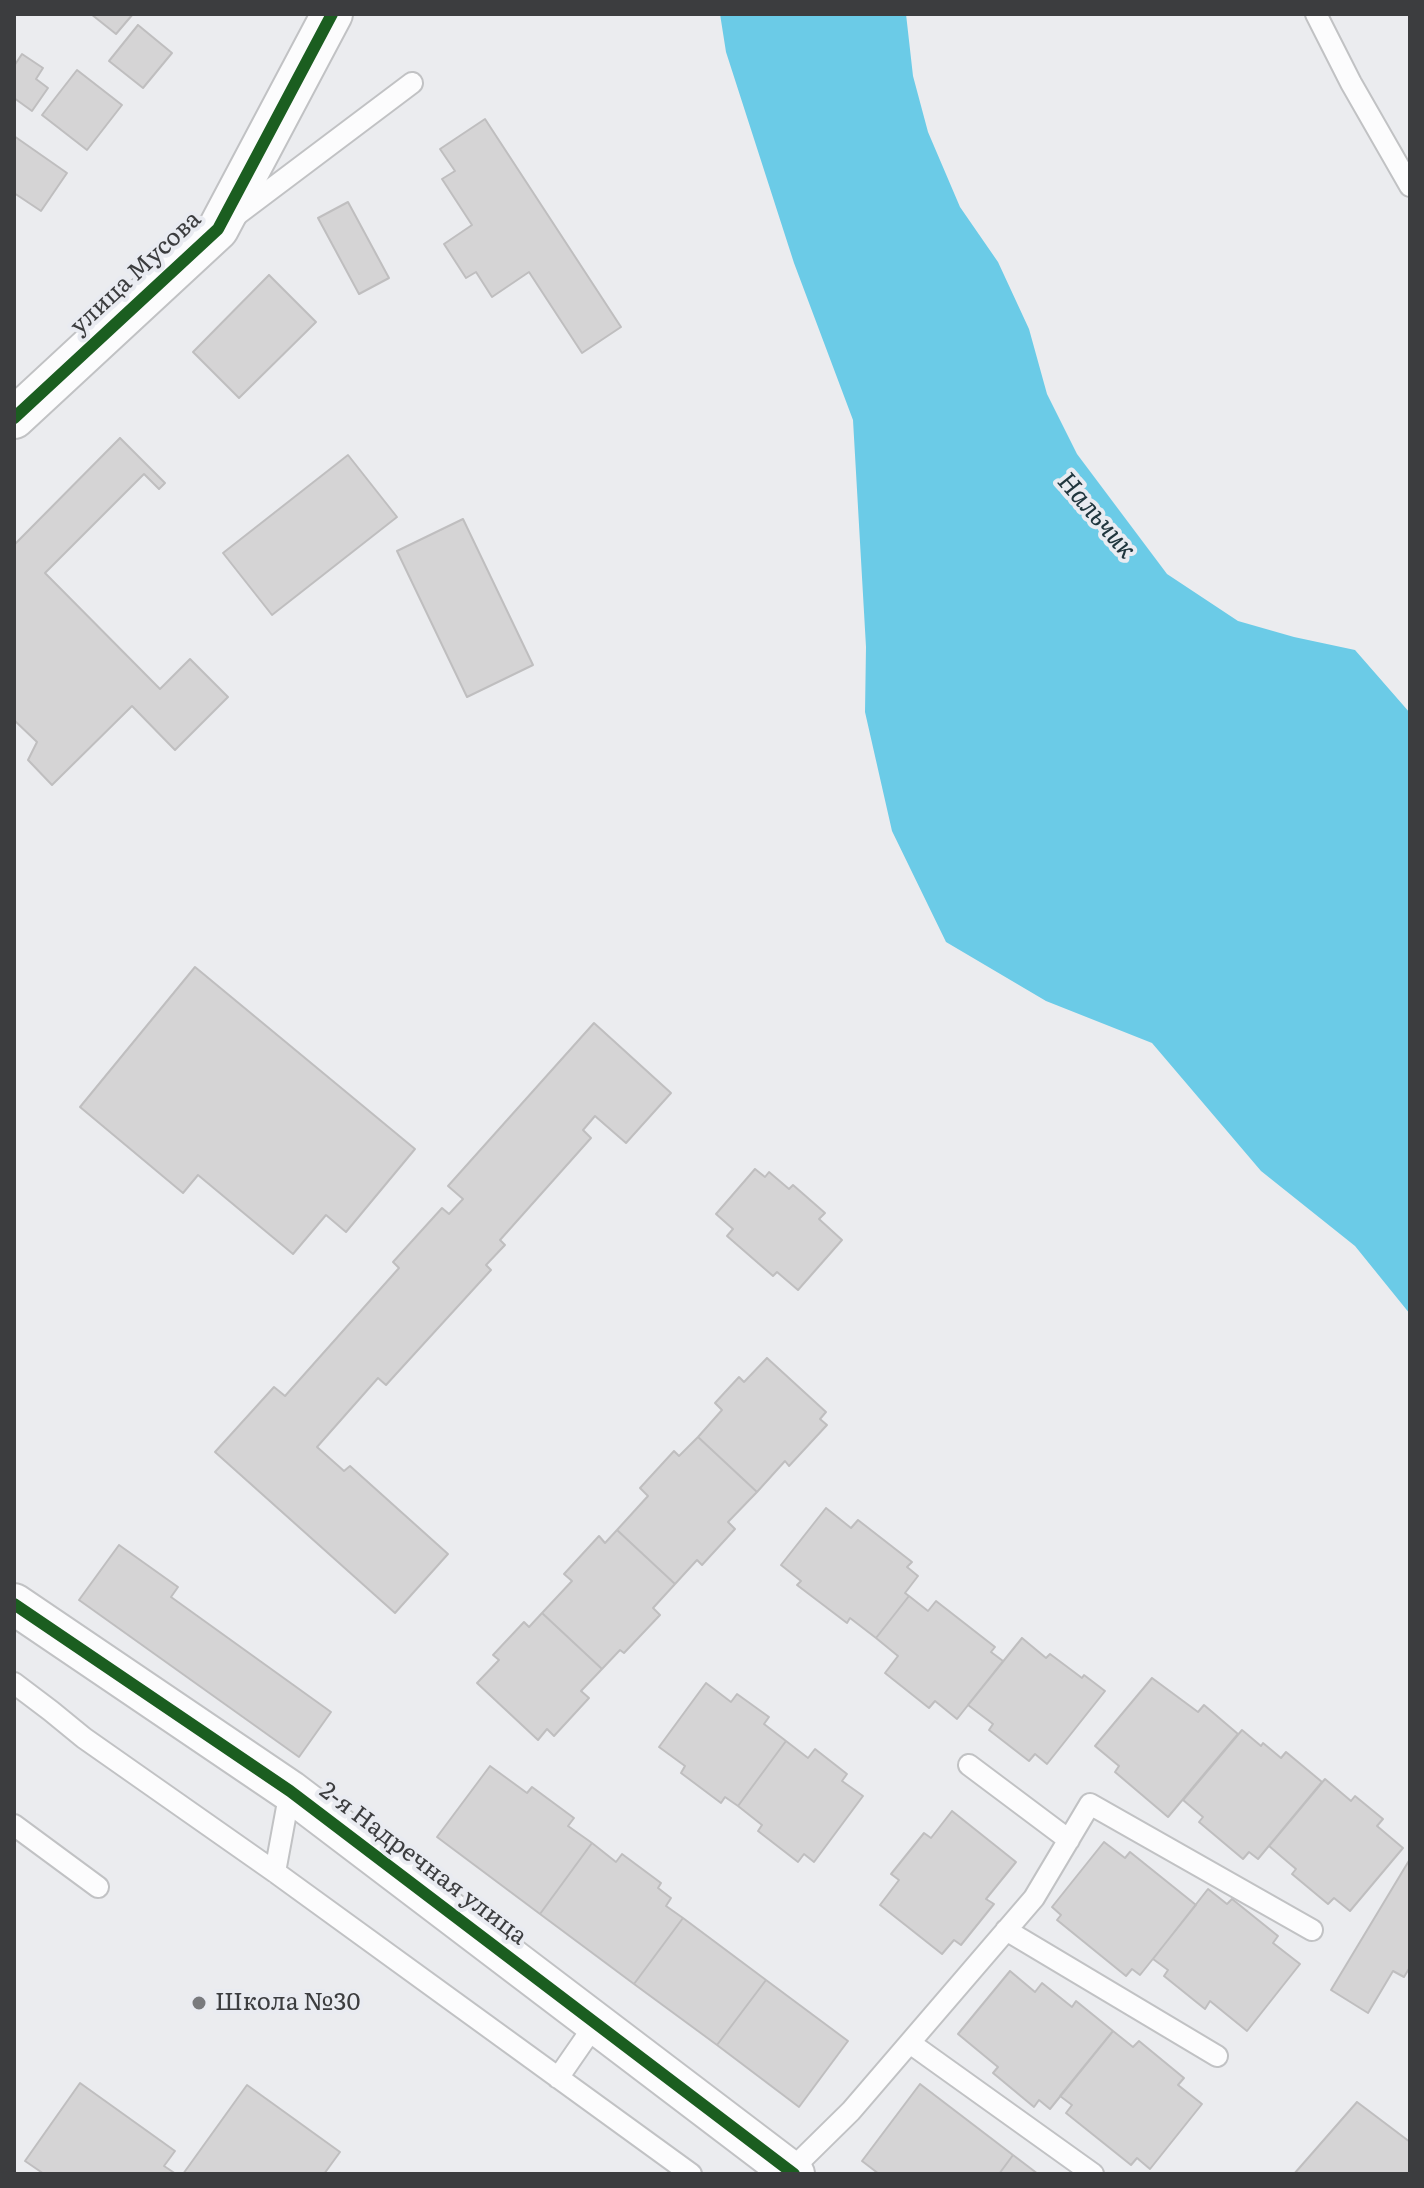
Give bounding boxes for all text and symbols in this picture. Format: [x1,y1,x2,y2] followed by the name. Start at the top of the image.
[65,205,207,341] street label: улица Мусова
[1050,467,1142,565] water label: Нальчик
[314,1777,532,1951] street label: 2-я Надречная улица
[215,1989,360,2017] place label: Школа №30
[190,1994,208,2012] marker: Школа №30

